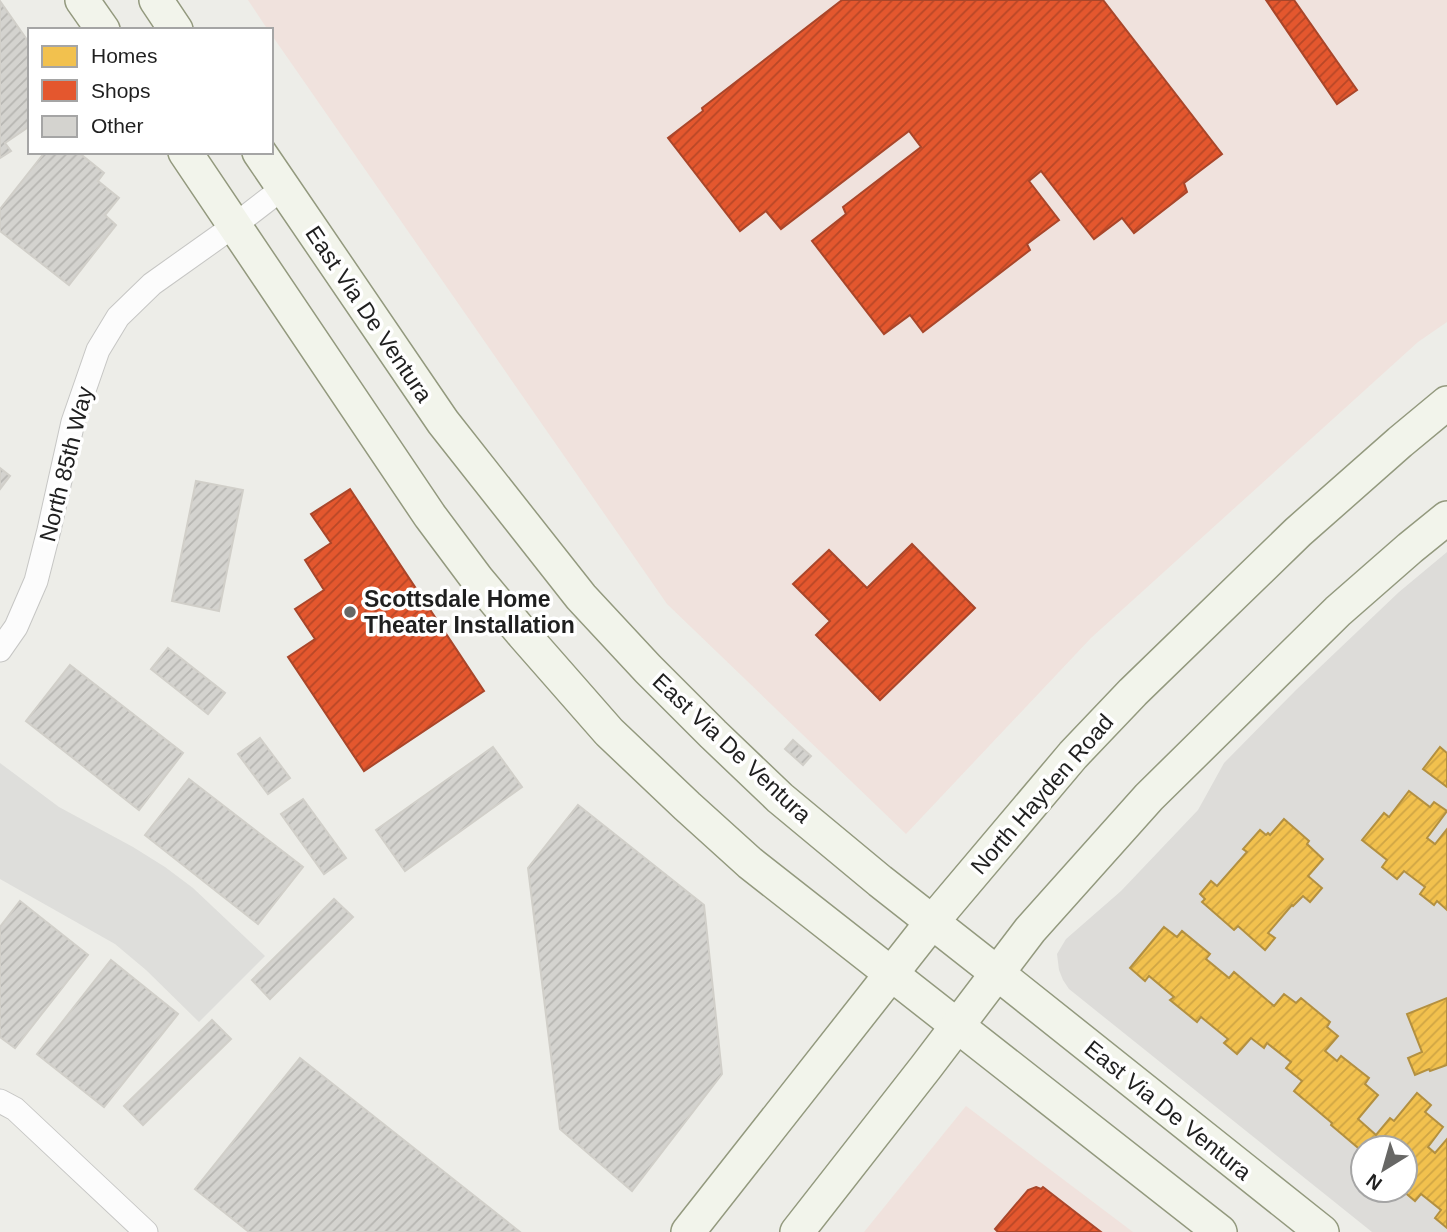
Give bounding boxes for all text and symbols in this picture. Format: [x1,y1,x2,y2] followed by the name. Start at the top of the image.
[28,28,273,154] legend
[91,44,158,67] text: Homes
[91,79,151,102] text: Shops
[91,114,144,137] text: Other
[300,221,438,407] street label: East Via De Ventura
[34,383,98,544] street label: North 85th Way
[364,586,575,638] place label: Scottsdale Home Theater Installation
[342,604,358,620] marker: Scottsdale Home Theater Installation
[648,668,817,828] street label: East Via De Ventura
[966,709,1118,879] street label: North Hayden Road
[1079,1035,1257,1185] street label: East Via De Ventura
[1349,1134,1419,1204] north arrow
[1362,1170,1386,1195] text: N

